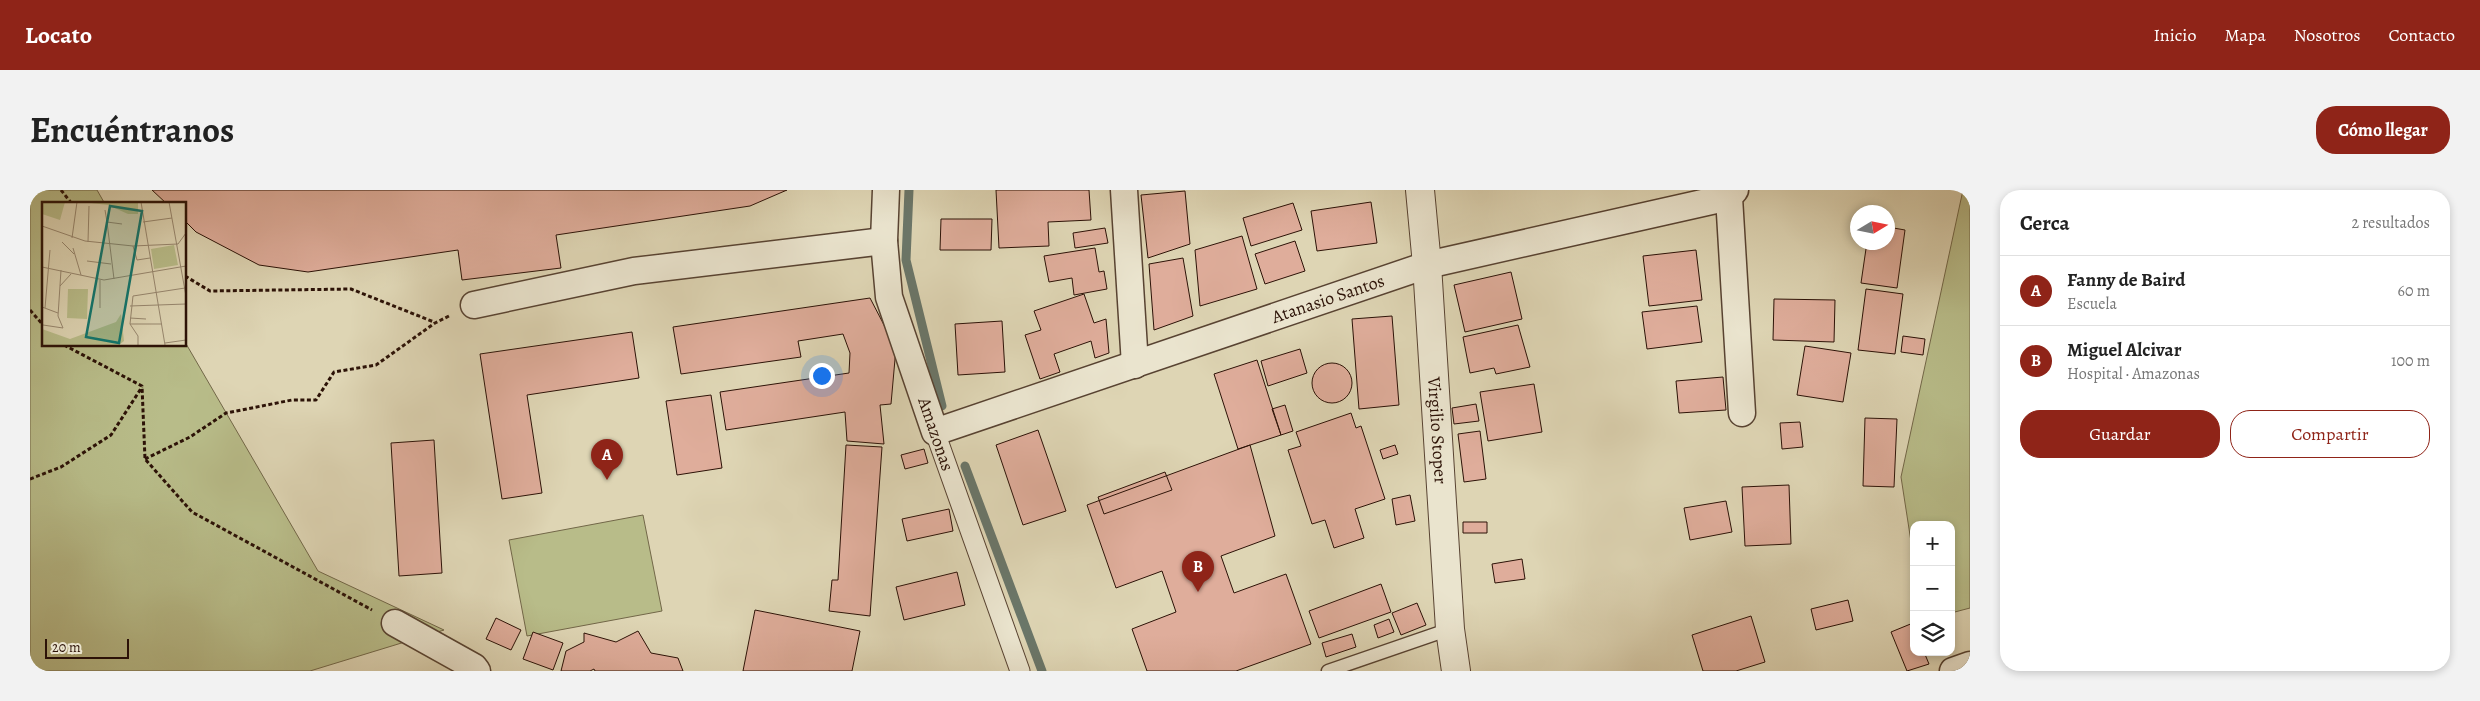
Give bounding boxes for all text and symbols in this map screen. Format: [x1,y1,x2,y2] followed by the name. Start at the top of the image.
[25,19,92,51] text: Locato
[2153,23,2196,47] text: Inicio
[2224,23,2266,47] text: Mapa
[2294,23,2360,47] text: Nosotros
[2388,23,2455,47] text: Contacto
[30,106,234,154] text: Encuéntranos
[2316,106,2450,154] button: Cómo llegar
[42,202,186,346] inset map
[1850,205,1895,250] north arrow
[2020,209,2070,237] text: Cerca
[2351,212,2430,234] text: 2 resultados
[2067,267,2185,293] text: Fanny de Baird
[1268,268,1388,329] street label: Atanasio Santos
[2031,280,2041,302] text: A
[2398,280,2430,302] text: 60 m
[2067,293,2117,315] text: Escuela
[2067,337,2182,363] text: Miguel Alcivar
[2031,350,2041,372] text: B
[2391,350,2430,372] text: 100 m
[809,363,835,389] your location
[2067,363,2200,385] text: Hospital · Amazonas
[1422,375,1453,485] street label: Virgilio Stoper
[912,393,960,474] street label: Amazonas
[2020,410,2220,458] button: Guardar
[2230,410,2430,458] button: Compartir
[591,439,623,480] pin: A
[1910,521,1955,656] map controls
[1910,521,1955,566] button: +
[1182,551,1214,592] pin: B
[1910,566,1955,611] button: −
[1910,611,1955,656] button: layers
[45,636,129,659] scale bar
[52,638,81,657] text: 20 m

